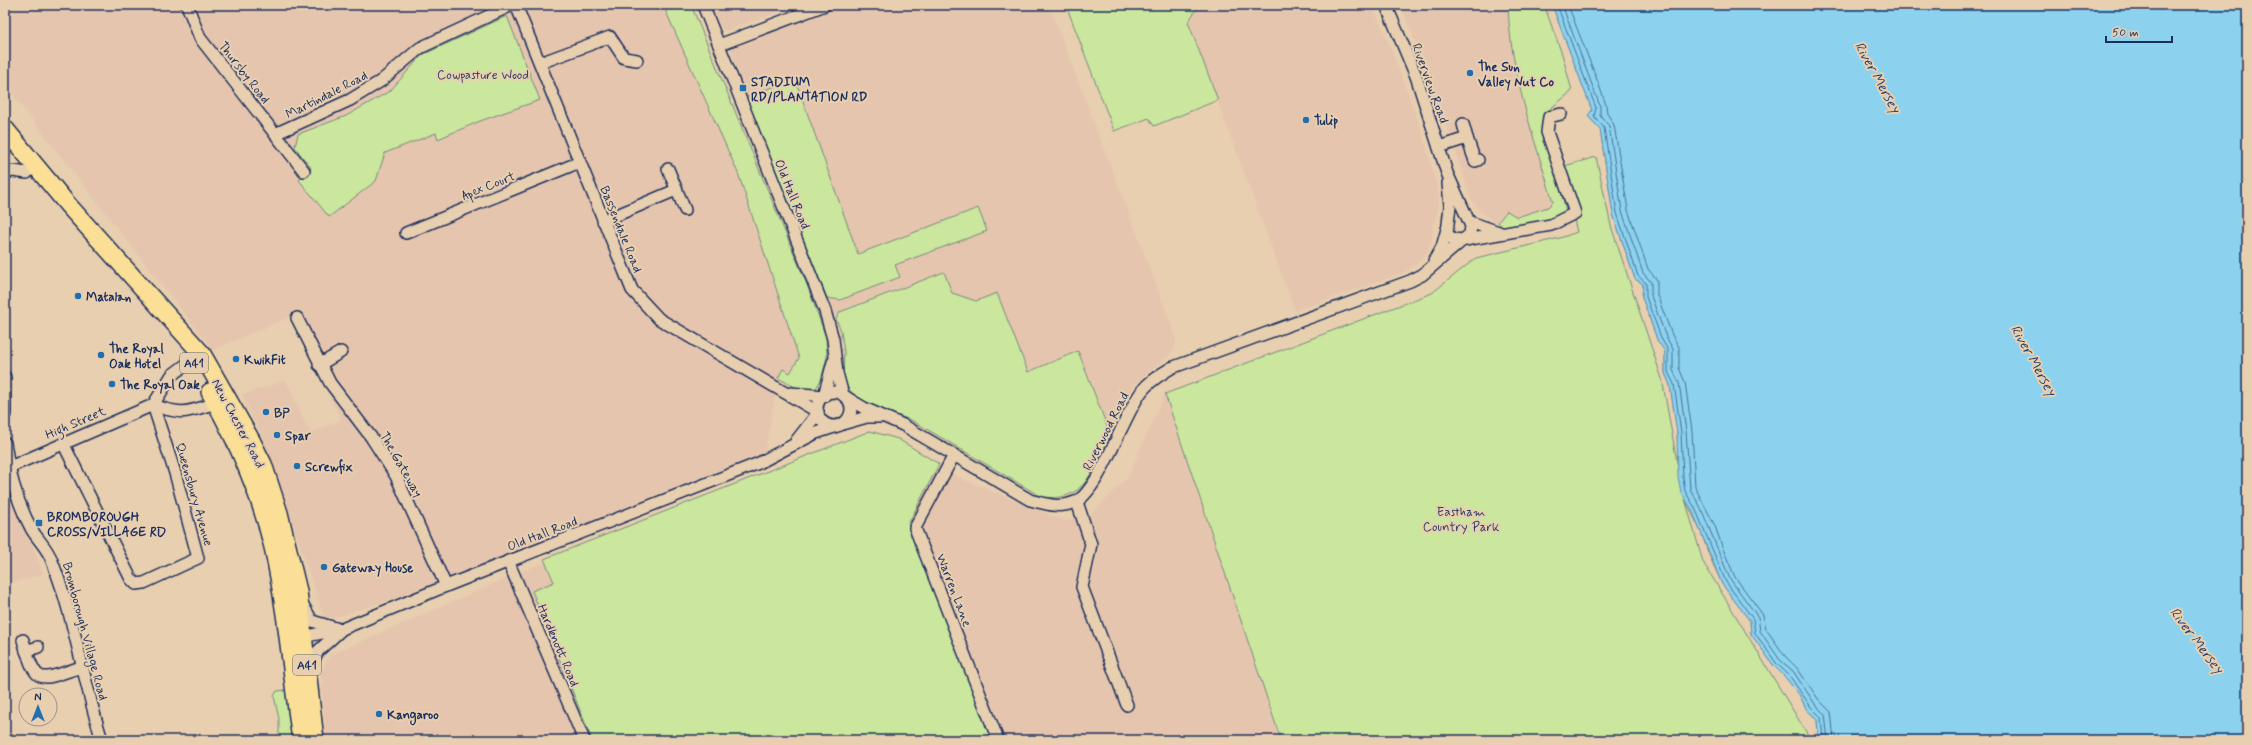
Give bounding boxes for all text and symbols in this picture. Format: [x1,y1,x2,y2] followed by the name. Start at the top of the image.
[2106,18,2172,44] scale bar
[2112,25,2139,41] text: 50 m
[214,38,273,108] street label: Thursby Road
[1850,39,1905,117] water label: River Mersey
[1407,41,1452,126] street label: Riverview Road
[1478,59,1555,91] place label: The Sun Valley Nut Co
[283,67,371,123] street label: Martindale Road
[437,67,529,84] park label: Cowpasture Wood
[1465,68,1475,78] marker: The Sun Valley Nut Co
[751,74,868,106] place label: STADIUM RD/PLANTATION RD
[738,83,748,93] marker: STADIUM RD/PLANTATION RD
[1314,113,1338,130] place label: Tulip
[1301,115,1311,125] marker: Tulip
[770,157,813,232] street label: Old Hall Road
[459,168,518,206] street label: Apex Court
[595,184,646,276] street label: Bassendale Road
[86,289,132,306] place label: Matalan
[73,291,83,301] marker: Matalan
[2006,322,2061,400] water label: River Mersey
[109,341,164,373] place label: The Royal Oak Hotel
[96,350,106,360] marker: The Royal Oak Hotel
[244,352,286,369] place label: KwikFit
[180,353,208,373] road number: A41
[231,354,241,364] marker: KwikFit
[207,376,268,471] street label: New Chester Road
[120,377,200,394] place label: The Royal Oak
[107,379,117,389] marker: The Royal Oak
[1079,389,1133,474] street label: Riverwood Road
[43,403,110,446] street label: High Street
[274,405,290,422] place label: BP
[261,407,271,417] marker: BP
[285,428,312,445] place label: Spar
[375,429,426,500] street label: The Gateway
[272,430,282,440] marker: Spar
[171,441,216,548] street label: Queensbury Avenue
[305,459,353,476] place label: Screwfix
[292,461,302,471] marker: Screwfix
[1423,504,1500,536] park label: Eastham Country Park
[47,509,166,541] place label: BROMBOROUGH CROSS/VILLAGE RD
[505,513,580,556] street label: Old Hall Road
[34,518,44,528] marker: BROMBOROUGH CROSS/VILLAGE RD
[932,551,975,630] street label: Warren Lane
[57,560,111,703] street label: Bromborough Village Road
[332,560,413,577] place label: Gateway House
[319,562,329,572] marker: Gateway House
[533,602,583,689] street label: Hardknott Road
[2165,604,2228,678] water label: River Mersey
[293,655,321,675] road number: A41
[18,687,58,727] north arrow
[34,691,42,705] text: N
[387,707,439,726] place label: Kangaroo
[374,709,384,719] marker: Kangaroo

